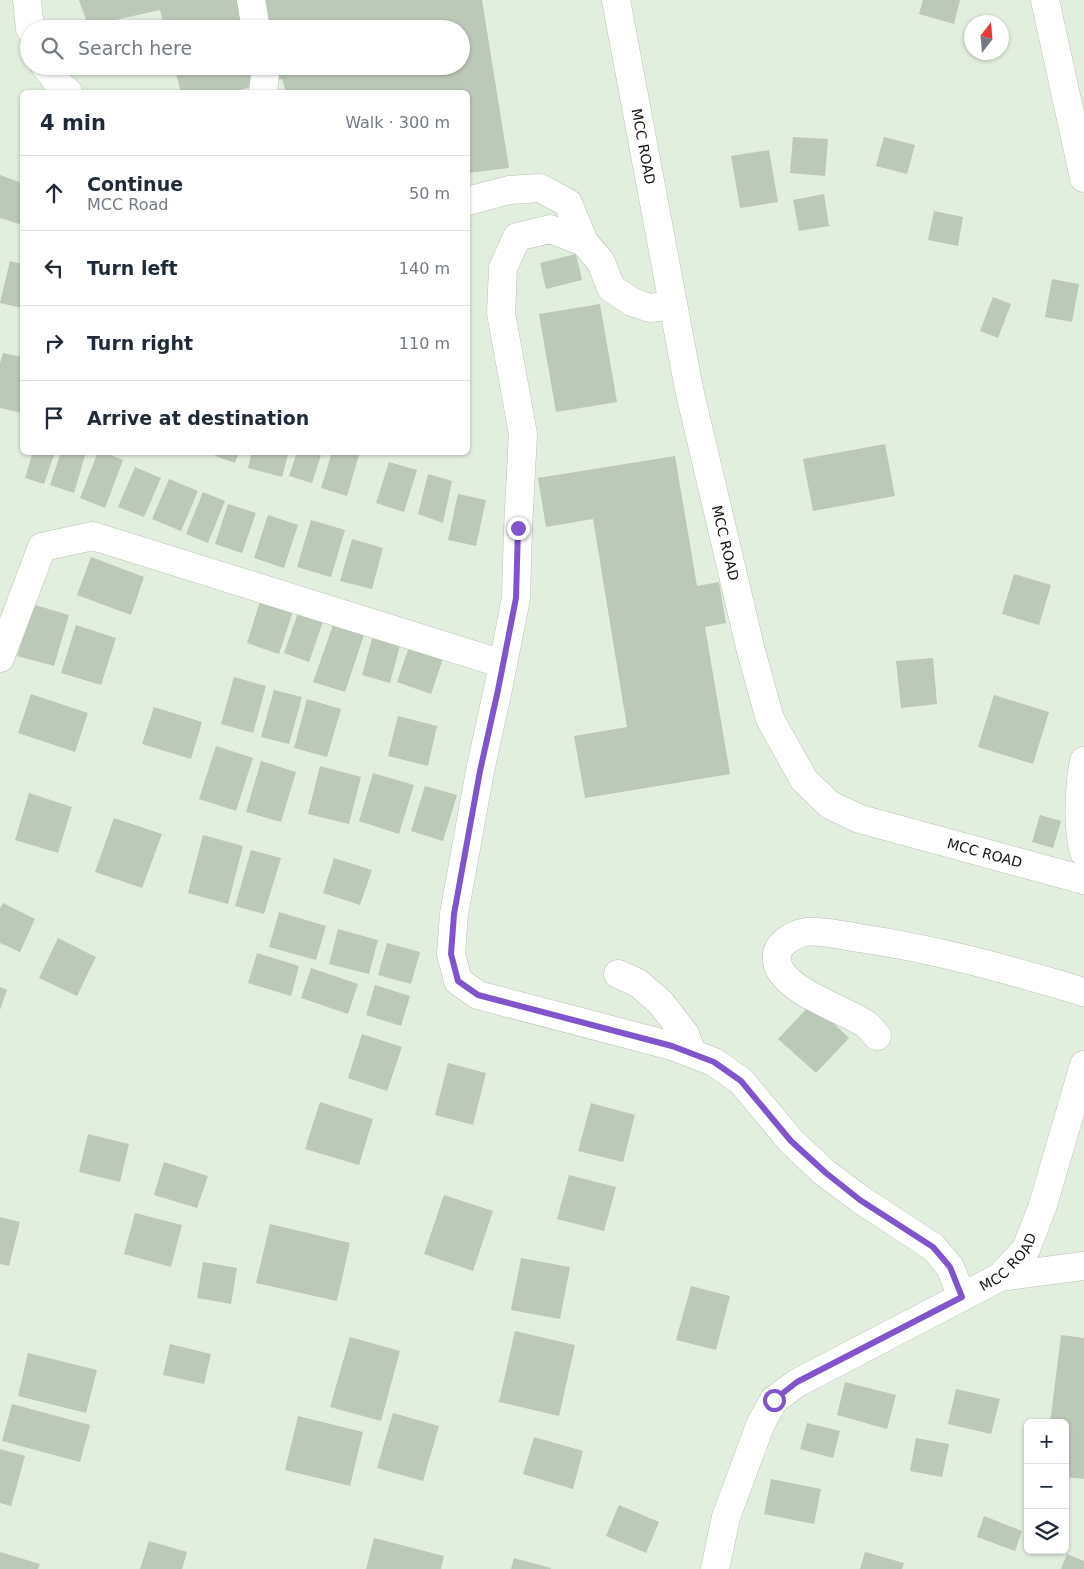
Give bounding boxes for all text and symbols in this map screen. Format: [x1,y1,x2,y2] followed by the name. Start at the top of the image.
[964,15,1009,60] north arrow
[20,20,470,75] search box
[38,34,66,62] icon: search
[78,37,192,59] text: Search here
[629,107,658,186] street label: MCC ROAD
[40,111,106,135] text: 4 min
[345,113,450,132] text: Walk · 300 m
[87,173,183,195] text: Continue
[40,179,68,207] icon: ahead
[409,184,450,203] text: 50 m
[87,195,168,214] text: MCC Road
[40,254,68,282] icon: left
[87,257,178,279] text: Turn left
[399,259,450,278] text: 140 m
[40,329,68,357] icon: right
[87,332,193,354] text: Turn right
[399,334,450,353] text: 110 m
[40,404,68,432] icon: arrive
[87,407,309,429] text: Arrive at destination
[709,504,742,582] street label: MCC ROAD
[507,517,530,540] route end
[946,835,1024,871] street label: MCC ROAD
[977,1230,1040,1294] street label: MCC ROAD
[763,1389,786,1412] route start
[1024,1419,1069,1554] map controls
[1024,1419,1069,1464] button: +
[1024,1464,1069,1509] button: −
[1024,1509,1069,1554] button: layers

